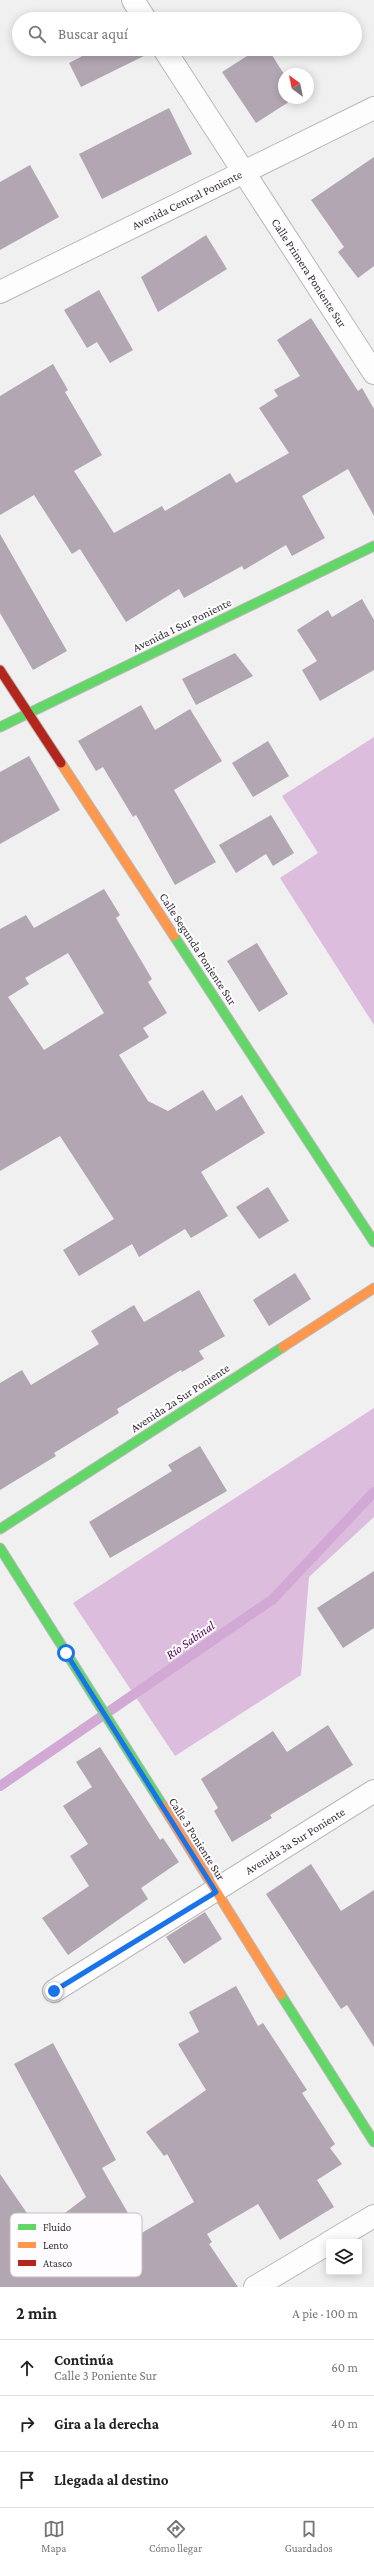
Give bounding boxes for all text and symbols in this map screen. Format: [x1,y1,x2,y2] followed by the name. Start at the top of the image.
[12,12,362,56] search box
[26,23,48,45] icon: search
[58,26,128,42] text: Buscar aquí
[278,68,314,104] north arrow
[130,167,244,233] street label: Avenida Central Poniente
[268,216,350,331] street label: Calle Primera Poniente Sur
[130,595,234,655] street label: Avenida 1 Sur Poniente
[157,890,240,1008] street label: Calle Segunda Poniente Sur
[128,1361,232,1435] street label: Avenida 2a Sur Poniente
[163,1617,218,1662] water label: Río Sabinal
[57,1644,75,1662] route start
[166,1795,229,1884] street label: Calle 3 Poniente Sur
[242,1805,348,1877] street label: Avenida 3a Sur Poniente
[45,1982,63,2000] route end
[10,2213,142,2277] legend
[43,2221,72,2233] text: Fluido
[43,2239,69,2251] text: Lento
[326,2239,362,2275] map controls
[326,2239,362,2275] button: layers
[43,2257,73,2269] text: Atasco
[16,2304,57,2323] text: 2 min
[292,2306,358,2321] text: A pie · 100 m
[54,2352,114,2368] text: Continúa
[16,2357,38,2379] icon: ahead
[331,2360,358,2375] text: 60 m
[54,2368,157,2383] text: Calle 3 Poniente Sur
[16,2413,38,2435] icon: right
[54,2416,159,2432] text: Gira a la derecha
[331,2416,358,2431] text: 40 m
[16,2469,38,2491] icon: arrive
[54,2472,169,2488] text: Llegada al destino
[41,2518,66,2554] tab: Mapa
[149,2518,202,2554] tab: Cómo llegar
[285,2518,333,2554] tab: Guardados

